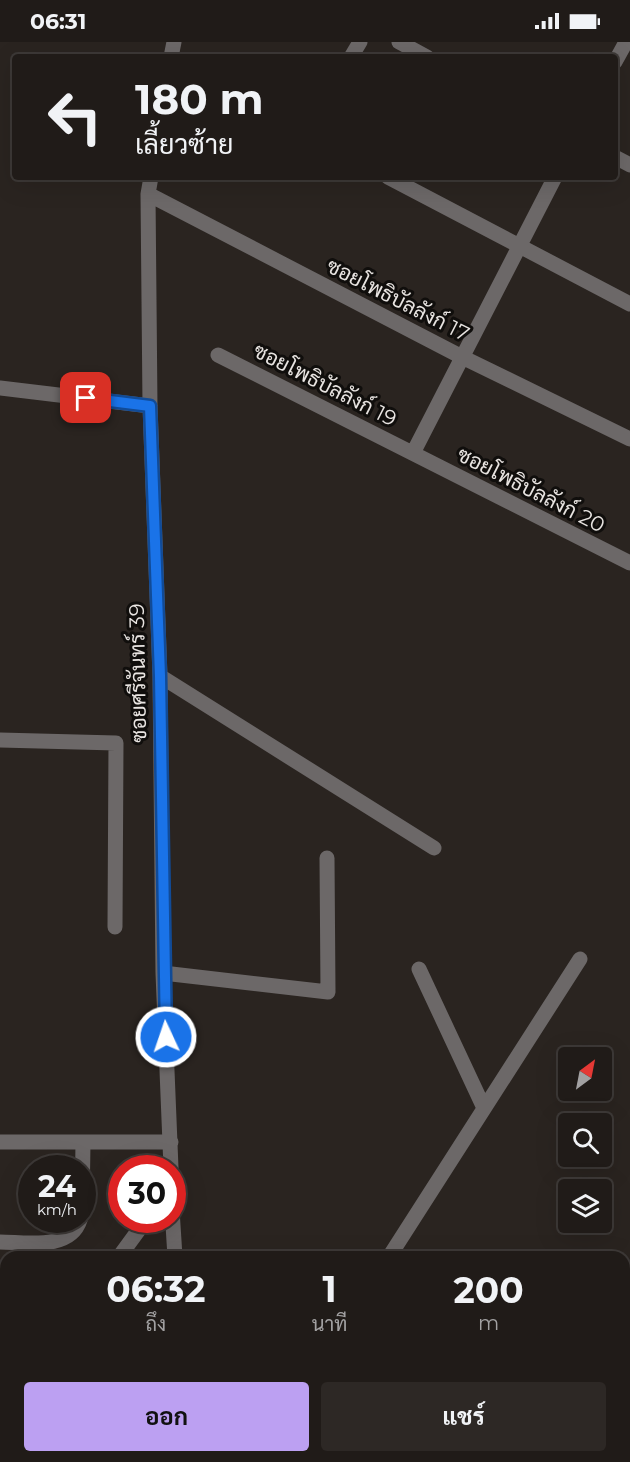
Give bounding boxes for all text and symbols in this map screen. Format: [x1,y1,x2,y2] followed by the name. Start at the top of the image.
[30,8,86,35] text: 06:31
[135,73,264,125] text: 180 m
[36,78,114,156] icon: left
[135,128,233,161] text: เลี้ยวซ้าย
[323,252,474,346] street label: ซอยโพธิบัลลังก์ 17
[250,337,401,431] street label: ซอยโพธิบัลลังก์ 19
[60,372,111,423] pin
[69,381,102,414] icon: arrive
[453,441,610,538] street label: ซอยโพธิบัลลังก์ 20
[123,603,151,743] street label: ซอยศรีจันทร์ 39
[134,1005,198,1069] position arrow
[558,1047,612,1101] north arrow
[558,1047,612,1233] map controls
[558,1113,612,1167] button: search
[108,1155,186,1233] speed limit sign: 30
[38,1168,76,1205] text: 24
[558,1179,612,1233] button: layers
[37,1200,77,1219] text: km/h
[106,1267,205,1311] text: 06:32
[322,1267,337,1311] text: 1
[454,1268,524,1312] text: 200
[478,1311,499,1335] text: m
[146,1312,166,1336] text: ถึง
[312,1312,347,1336] text: นาที
[24,1382,309,1451] button: ออก
[321,1382,606,1451] button: แชร์

